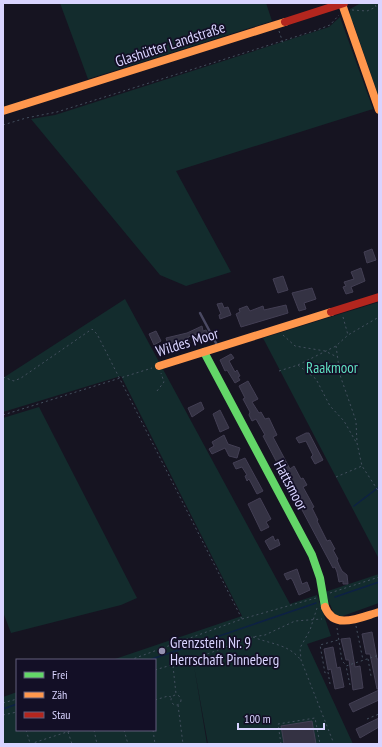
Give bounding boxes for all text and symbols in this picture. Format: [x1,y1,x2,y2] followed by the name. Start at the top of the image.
[113,17,227,71] street label: Glashütter Landstraße
[153,323,221,361] street label: Wildes Moor
[306,358,359,377] park label: Raakmoor
[270,457,313,514] street label: Hattsmoor
[170,633,279,669] place label: Grenzstein Nr. 9 Herrschaft Pinneberg
[157,646,167,656] marker: Grenzstein Nr. 9 Herrschaft Pinneberg
[16,659,156,731] legend
[52,667,68,682] text: Frei
[52,687,67,702] text: Zäh
[238,705,324,731] scale bar
[52,707,70,722] text: Stau
[244,711,271,726] text: 100 m

